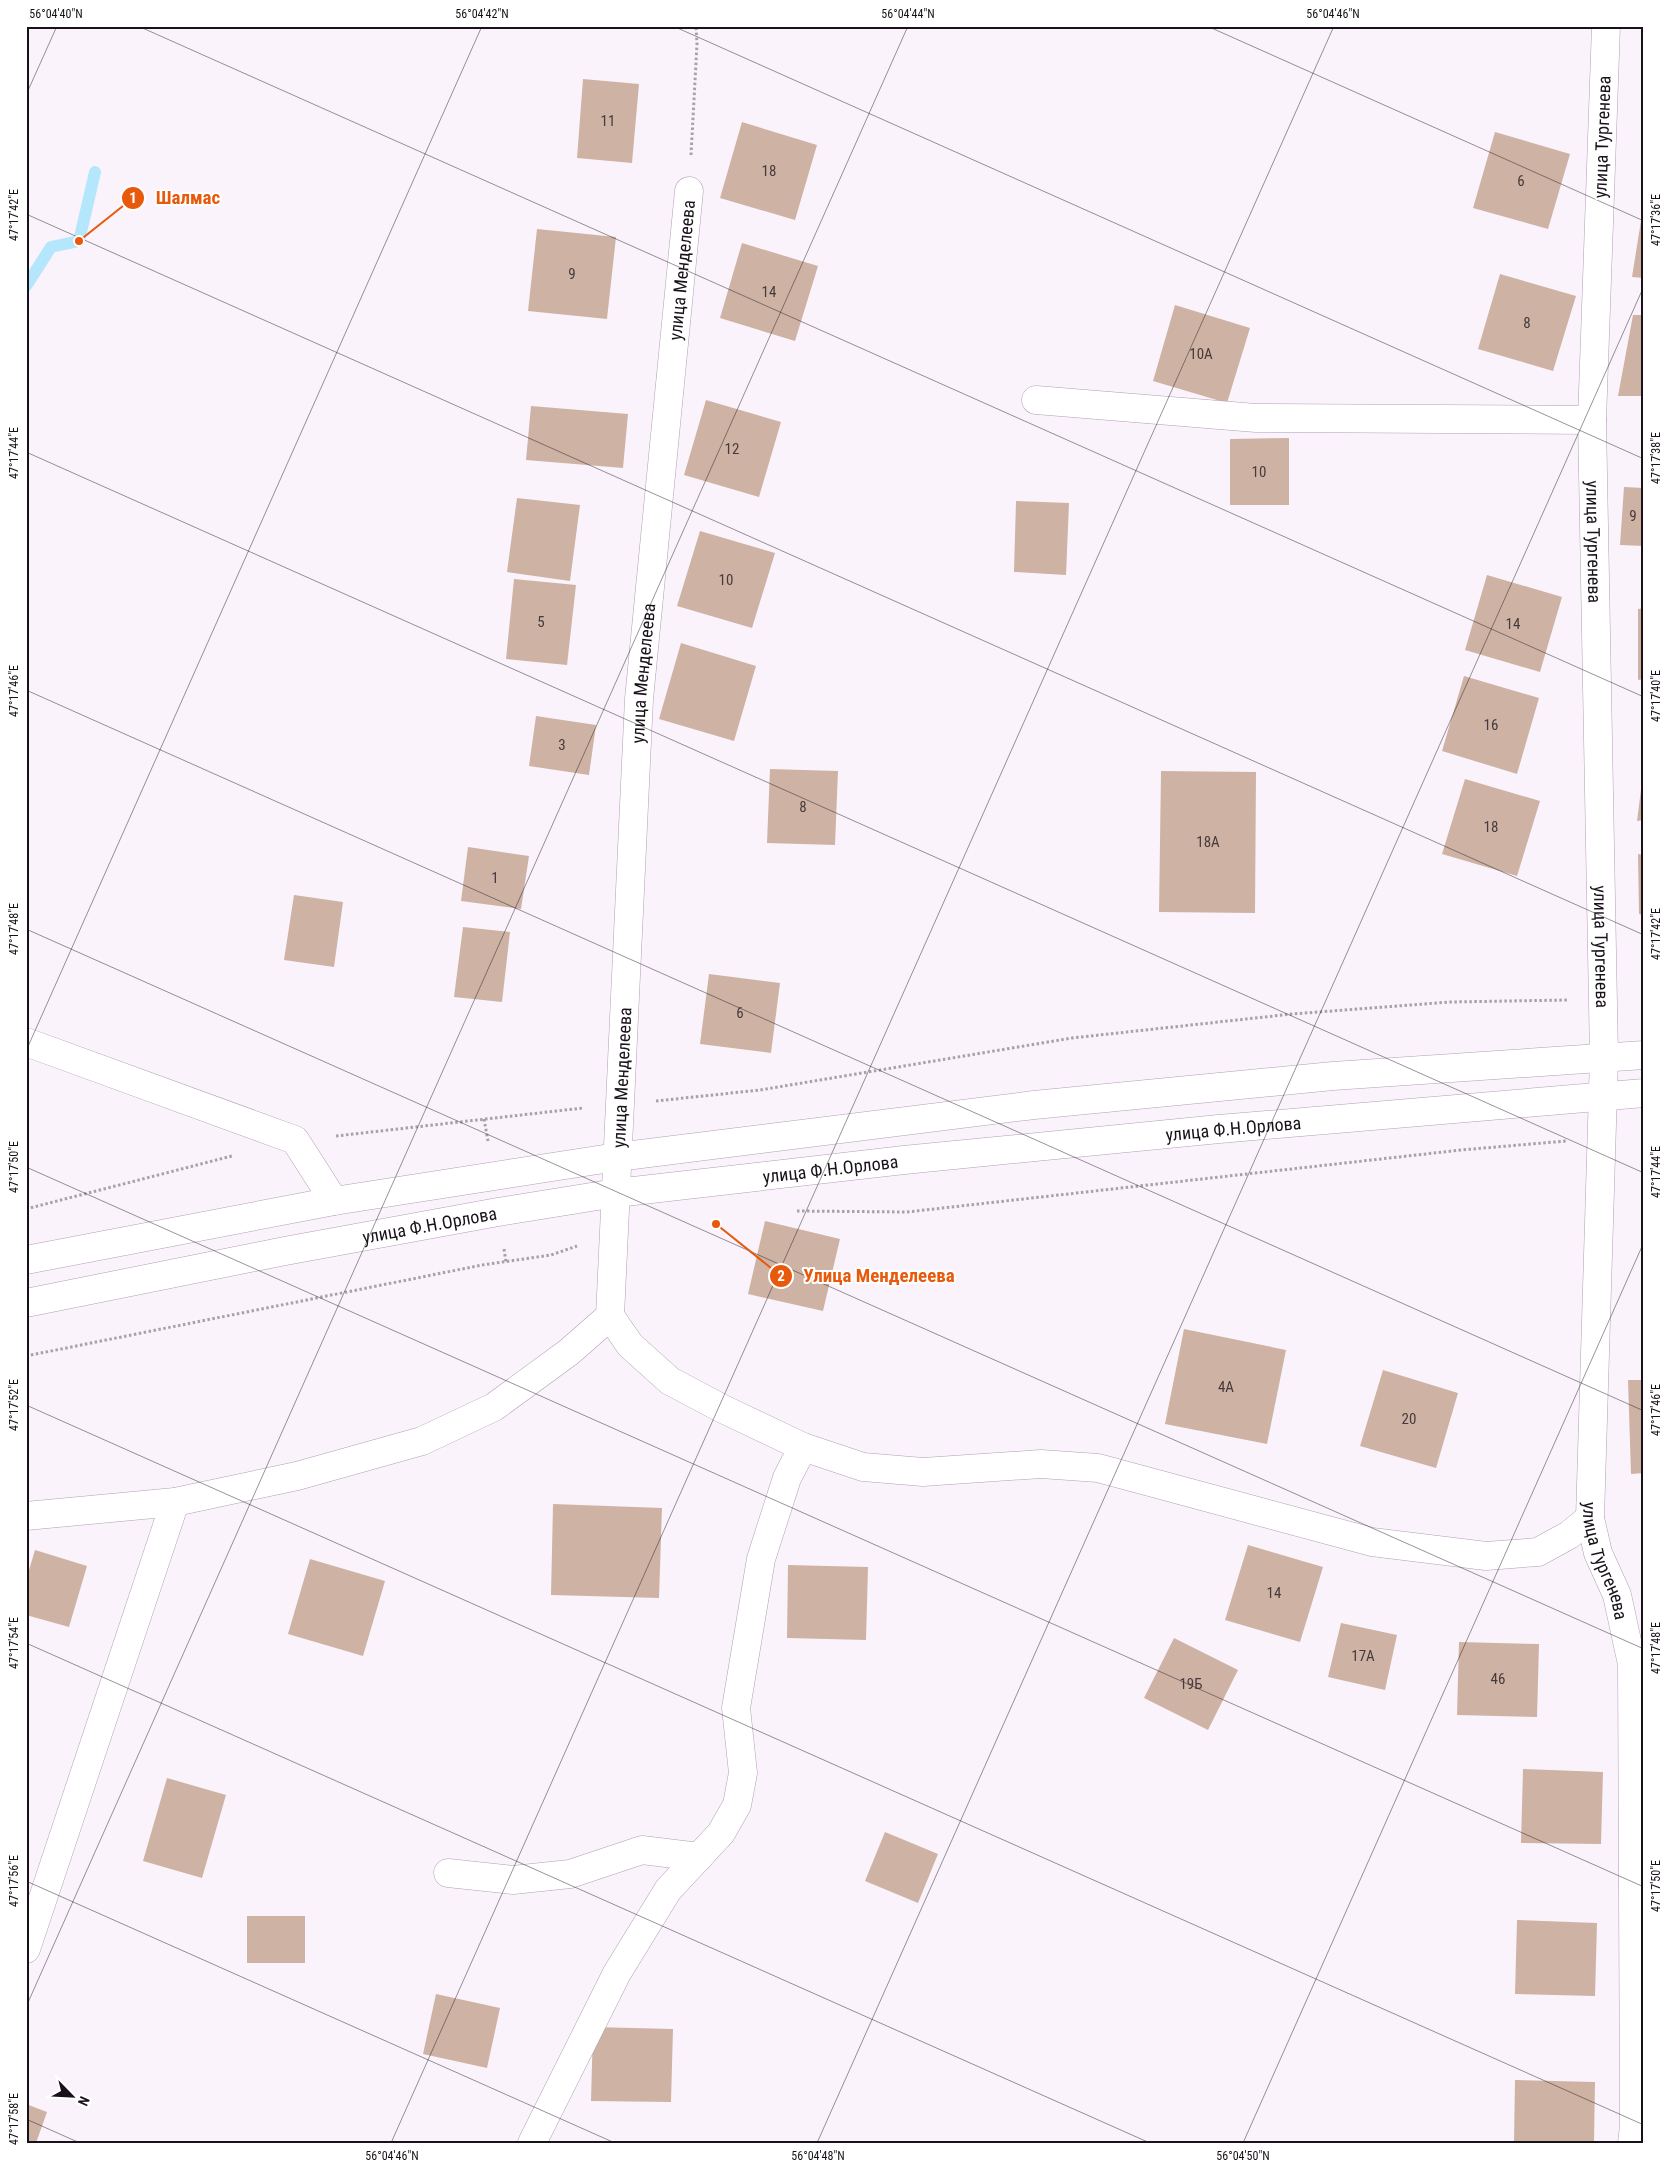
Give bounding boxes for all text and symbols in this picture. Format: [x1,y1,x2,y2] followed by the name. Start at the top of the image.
[29,7,83,21] text: 56°04'40"N
[455,7,509,21] text: 56°04'42"N
[881,7,935,21] text: 56°04'44"N
[1306,7,1360,21] text: 56°04'46"N
[1589,75,1615,199] street label: улица Тургенева
[601,112,615,130] house number: 11
[762,162,776,180] house number: 18
[1517,172,1525,190] house number: 6
[121,181,230,215] callout: Шалмас
[156,186,221,209] text: Шалмас
[7,189,21,241] text: 47°17'42"E
[129,189,137,207] text: 1
[1649,194,1663,246] text: 47°17'36"E
[664,199,699,341] street label: улица Менделеева
[568,265,576,283] house number: 9
[762,283,776,301] house number: 14
[1523,314,1531,332] house number: 8
[1189,345,1213,363] house number: 10А
[7,427,21,479] text: 47°17'44"E
[1649,432,1663,484] text: 47°17'38"E
[725,440,739,458] house number: 12
[1252,463,1266,481] house number: 10
[1583,480,1606,603] street label: улица Тургенева
[1629,507,1637,525] house number: 9
[719,571,733,589] house number: 10
[626,602,659,744] street label: улица Менделеева
[537,613,545,631] house number: 5
[1506,615,1520,633] house number: 14
[7,665,21,717] text: 47°17'46"E
[1649,670,1663,722] text: 47°17'40"E
[1484,716,1498,734] house number: 16
[558,736,566,754] house number: 3
[799,798,807,816] house number: 8
[1484,818,1498,836] house number: 18
[1196,833,1220,851] house number: 18А
[491,869,499,887] house number: 1
[1590,885,1614,1008] street label: улица Тургенева
[7,903,21,955] text: 47°17'48"E
[1649,908,1663,960] text: 47°17'42"E
[736,1004,744,1022] house number: 6
[607,1007,635,1148] street label: улица Менделеева
[1165,1112,1302,1145] street label: улица Ф.Н.Орлова
[7,1141,21,1193] text: 47°17'50"E
[1649,1146,1663,1198] text: 47°17'44"E
[762,1150,899,1187] street label: улица Ф.Н.Орлова
[361,1202,498,1247] street label: улица Ф.Н.Орлова
[768,1259,965,1293] callout: Улица Менделеева
[803,1264,955,1287] text: Улица Менделеева
[777,1267,785,1285] text: 2
[1218,1378,1234,1396] house number: 4А
[7,1379,21,1431] text: 47°17'52"E
[1649,1384,1663,1436] text: 47°17'46"E
[1402,1410,1416,1428] house number: 20
[1579,1502,1633,1621] street label: улица Тургенева
[1267,1584,1281,1602] house number: 14
[7,1617,21,1669] text: 47°17'54"E
[1649,1622,1663,1674] text: 47°17'48"E
[1351,1647,1375,1665] house number: 17А
[1491,1670,1505,1688] house number: 46
[1179,1675,1203,1693] house number: 19Б
[7,1855,21,1907] text: 47°17'56"E
[1649,1860,1663,1912] text: 47°17'50"E
[48,2072,98,2122] north arrow
[7,2093,21,2145] text: 47°17'58"E
[75,2094,93,2108] text: N
[365,2149,419,2163] text: 56°04'46"N
[791,2149,845,2163] text: 56°04'48"N
[1216,2149,1270,2163] text: 56°04'50"N

